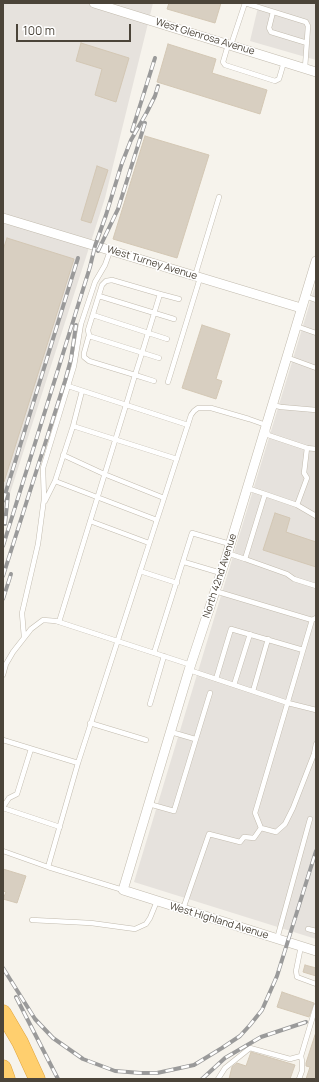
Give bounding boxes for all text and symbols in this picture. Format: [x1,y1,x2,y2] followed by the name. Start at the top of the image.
[18,16,133,42] scale bar
[154,16,256,58] street label: West Glenrosa Avenue
[23,22,55,39] text: 100 m
[105,244,199,282] street label: West Turney Avenue
[201,532,239,620] street label: North 42nd Avenue
[168,900,270,942] street label: West Highland Avenue

